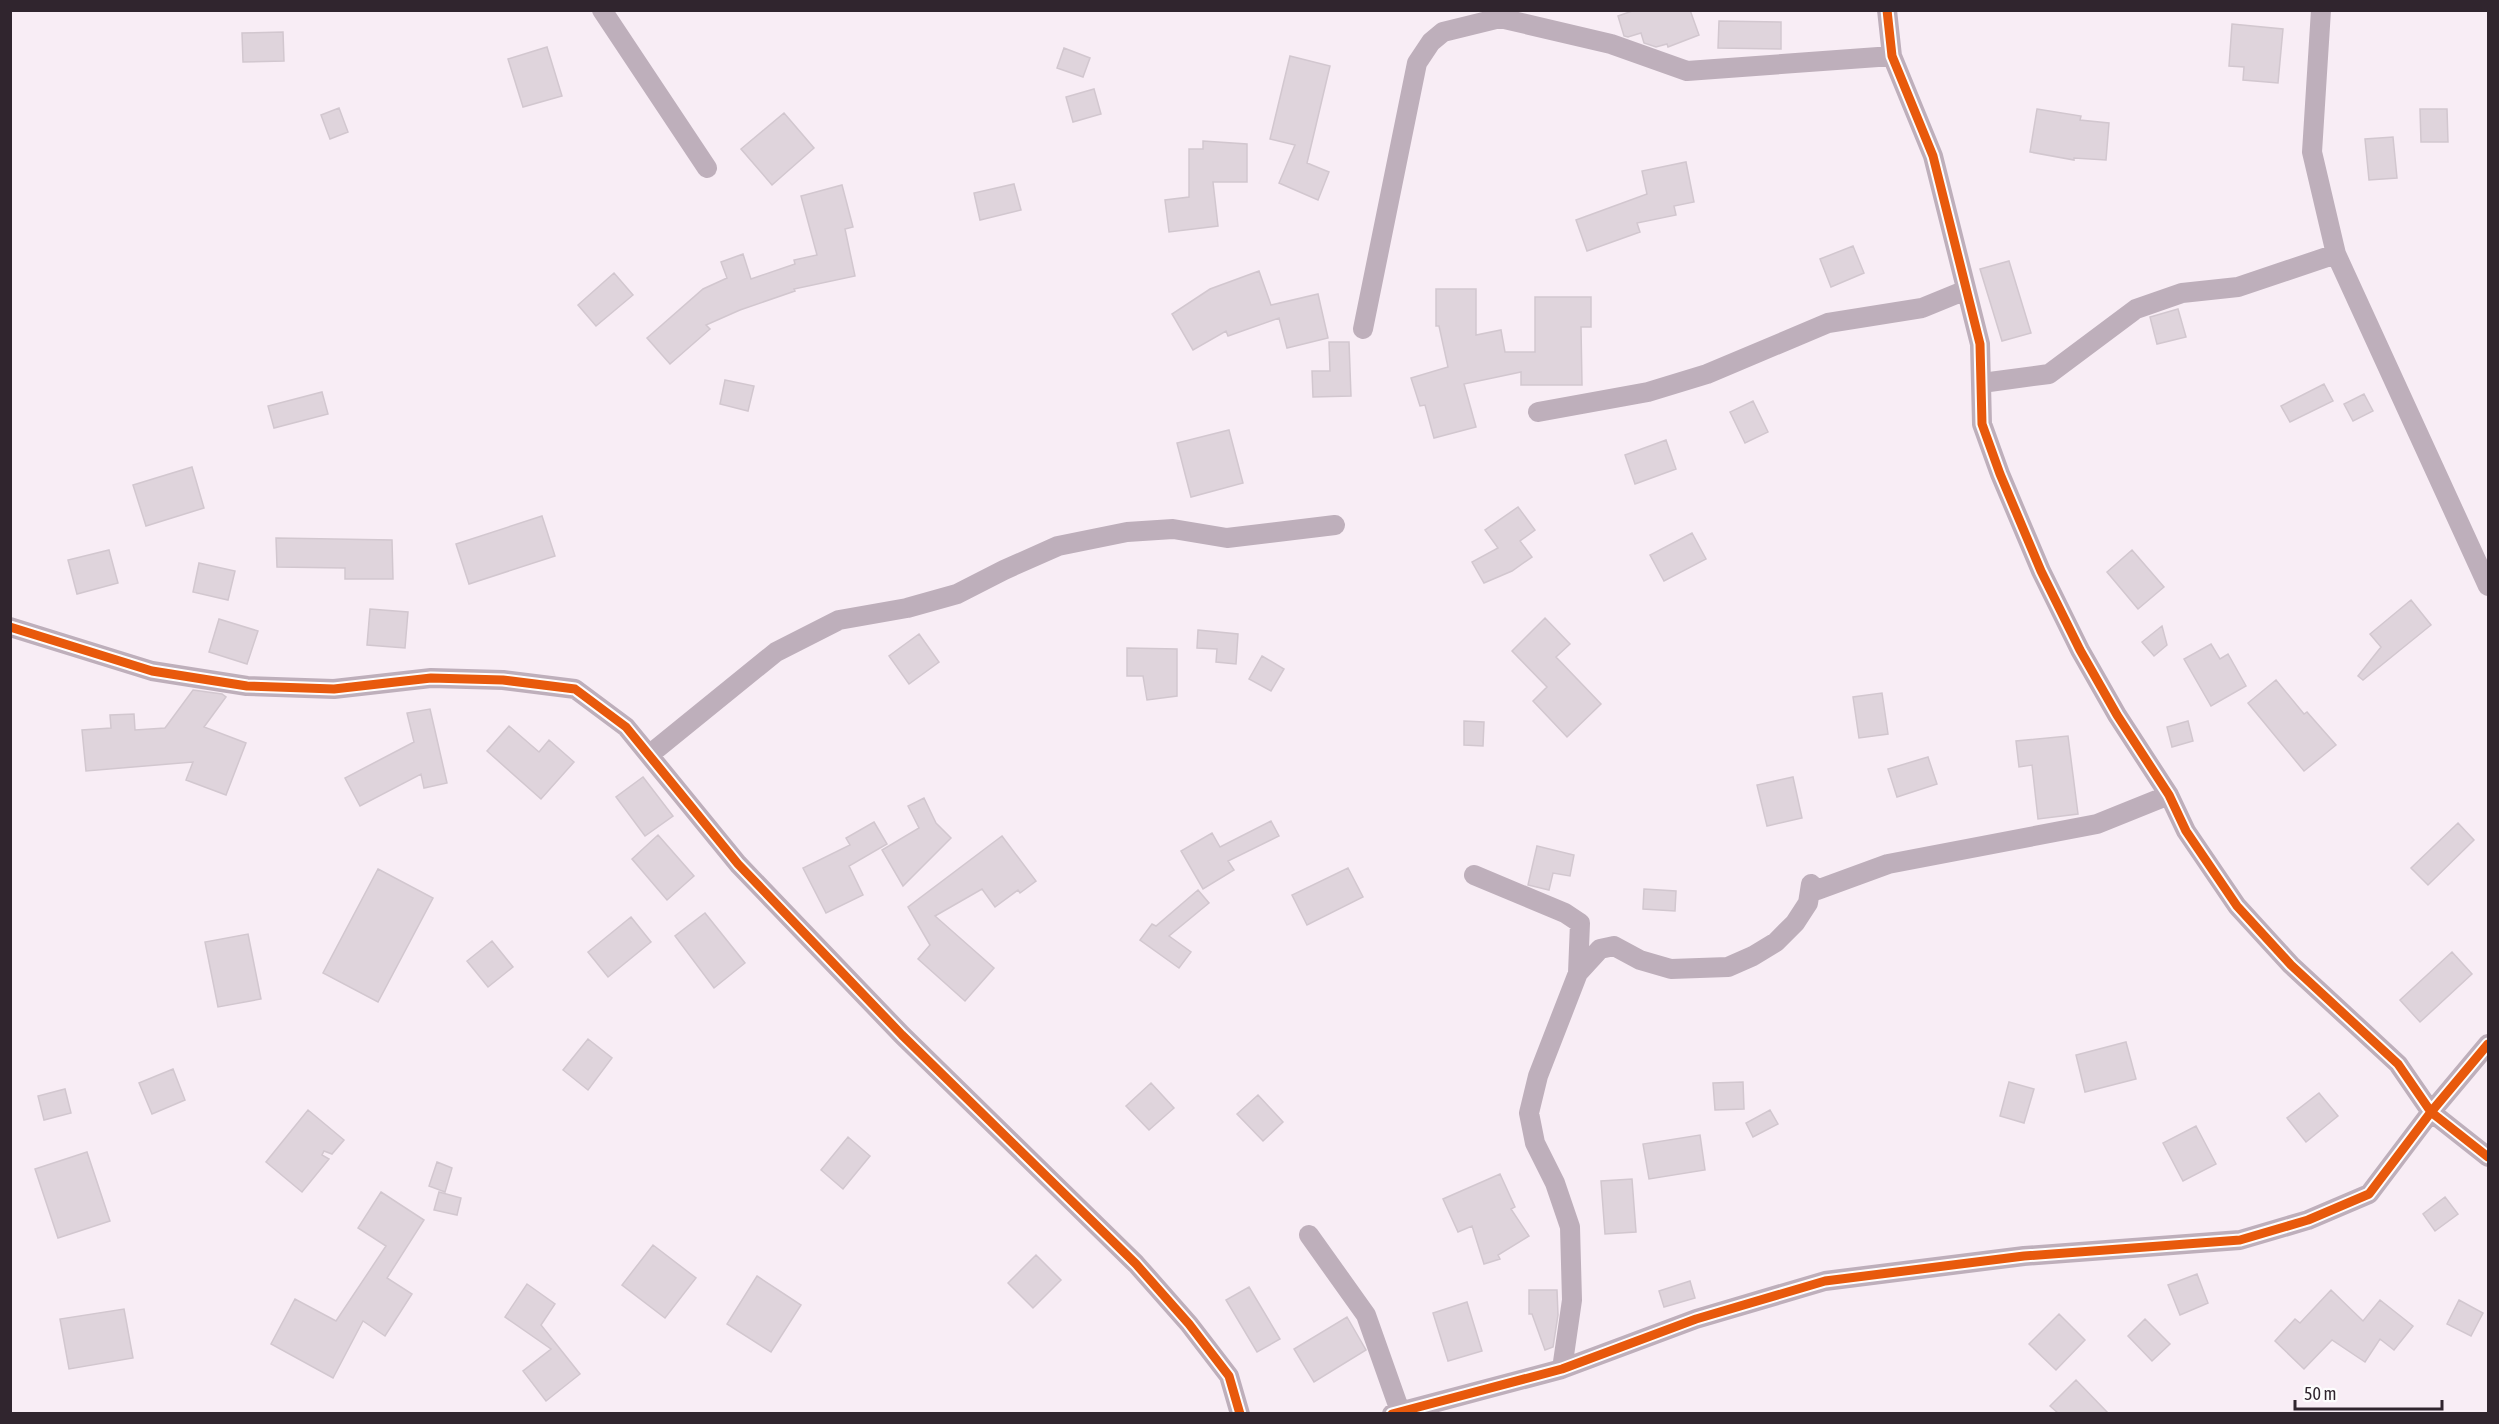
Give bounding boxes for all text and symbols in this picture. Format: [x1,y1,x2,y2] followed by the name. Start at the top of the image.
[2295,1373,2442,1411] scale bar
[2304,1383,2336,1404] text: 50 m

